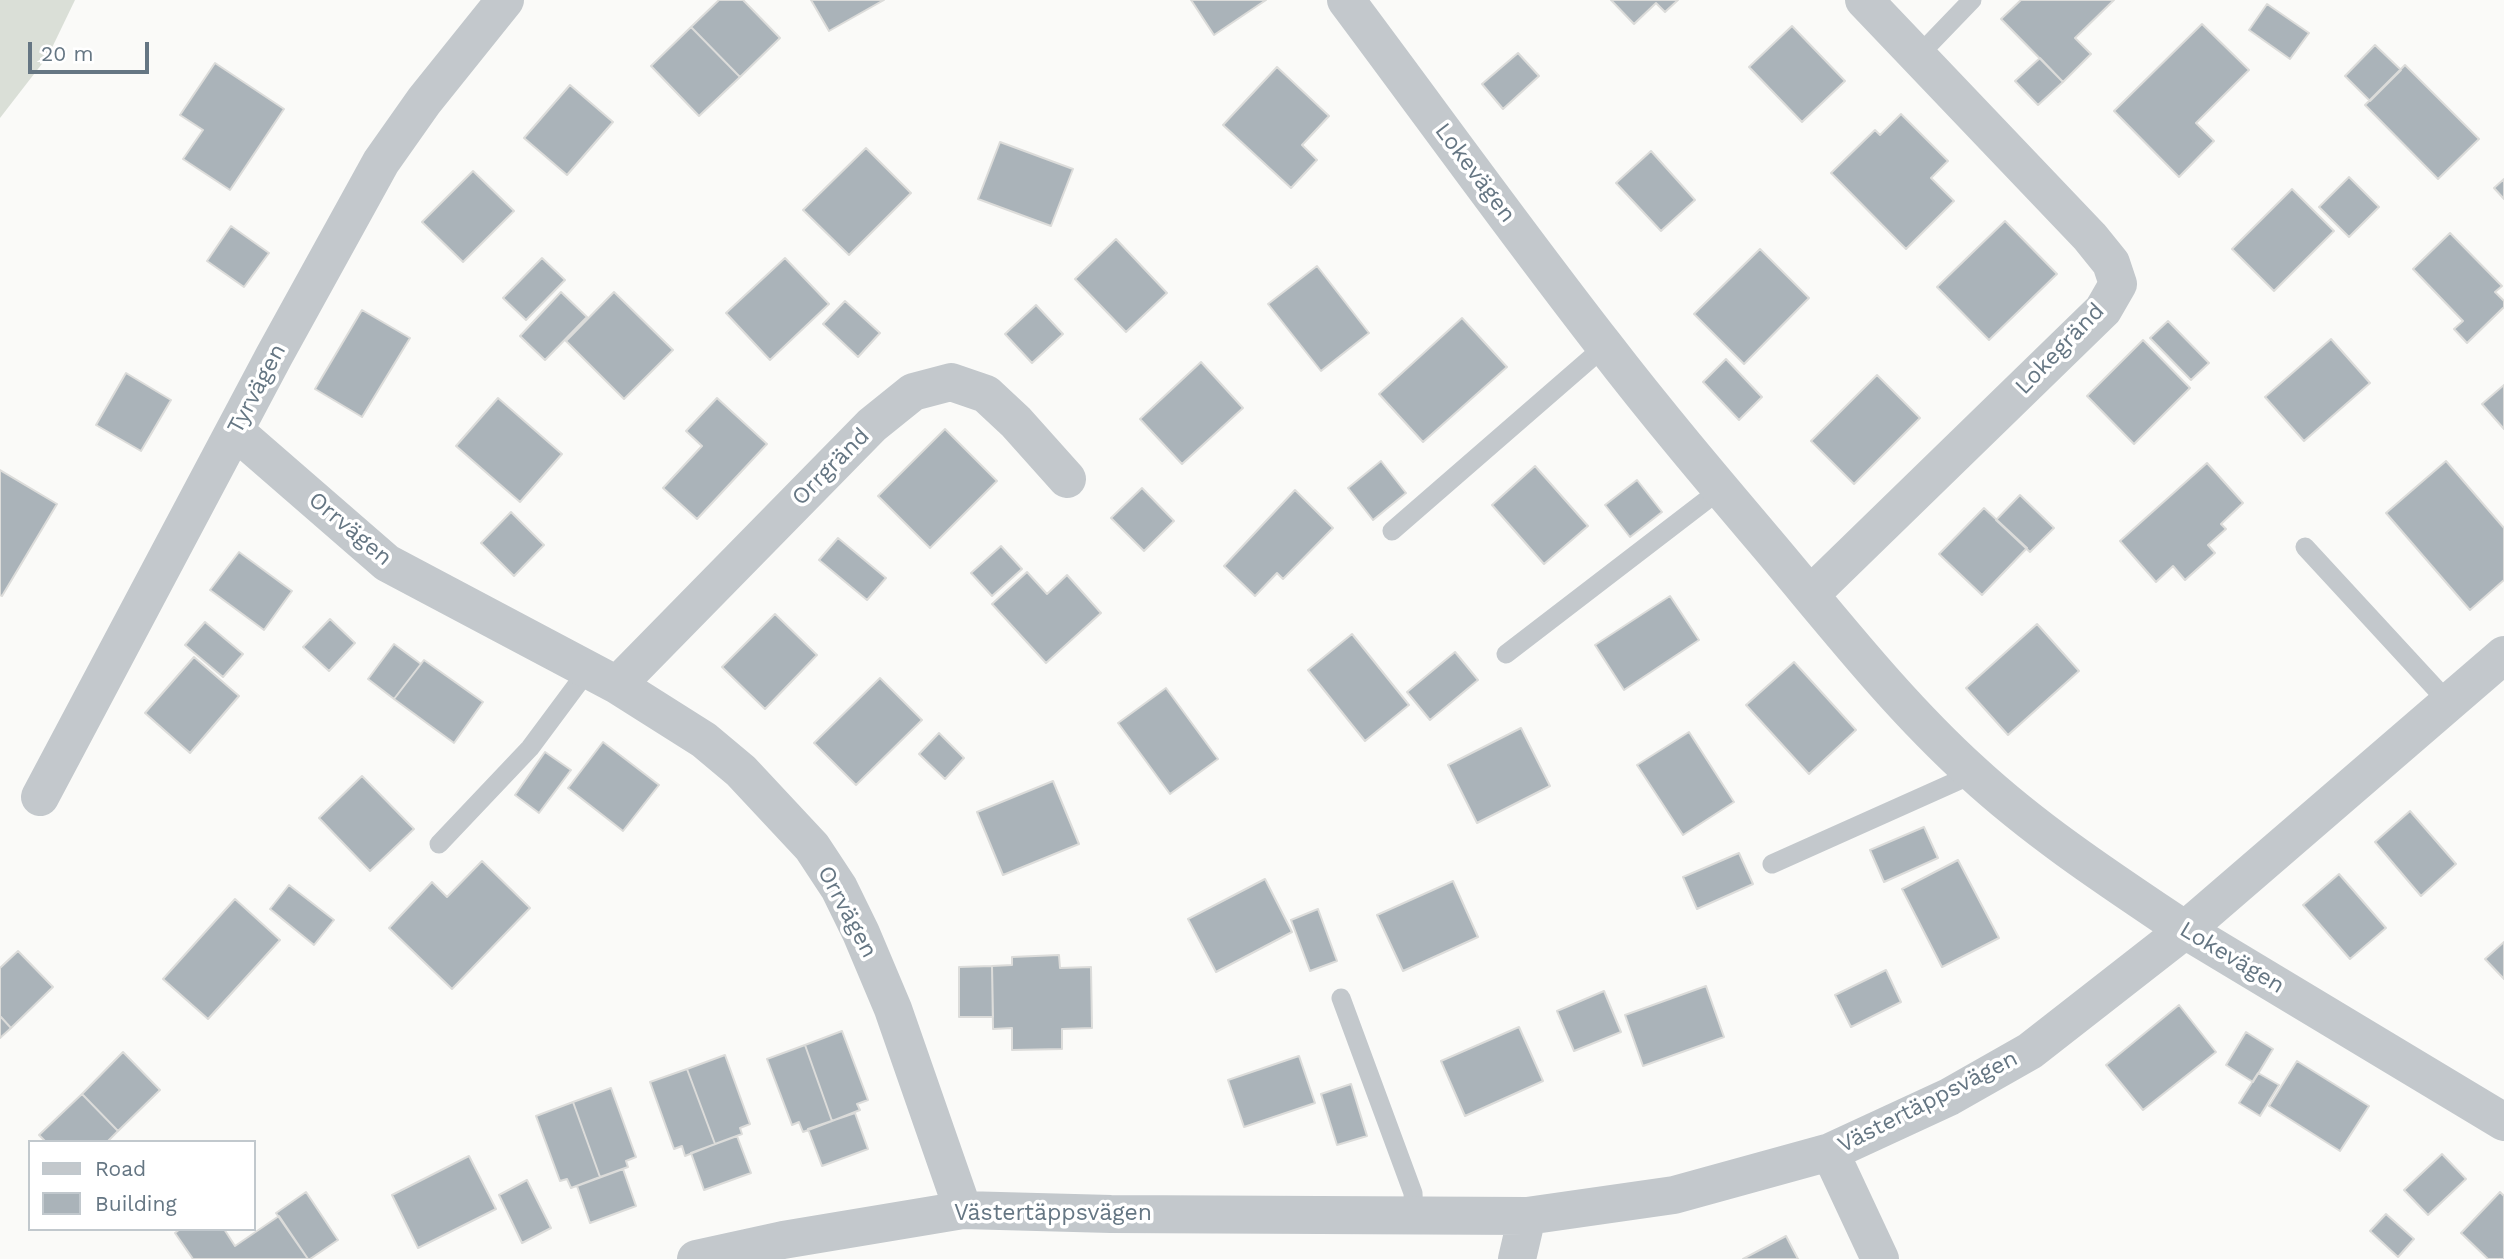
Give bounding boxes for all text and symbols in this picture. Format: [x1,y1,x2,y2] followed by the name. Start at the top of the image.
[32,28,152,72] scale bar
[41,41,93,66] text: 20 m
[1429,118,1521,228] street label: Lokevägen
[2010,298,2110,400] street label: Lokegränd
[222,339,292,439] street label: Tyrvägen
[787,423,875,511] street label: Orrgränd
[303,486,397,572] street label: Orrvägen
[811,861,883,963] street label: Orrvägen
[2175,916,2289,1000] street label: Lokevägen
[1834,1045,2022,1159] street label: Västertäppsvägen
[28,1140,256,1231] legend
[95,1156,146,1181] text: Road
[95,1191,177,1216] text: Building
[954,1199,1152,1227] street label: Västertäppsvägen

